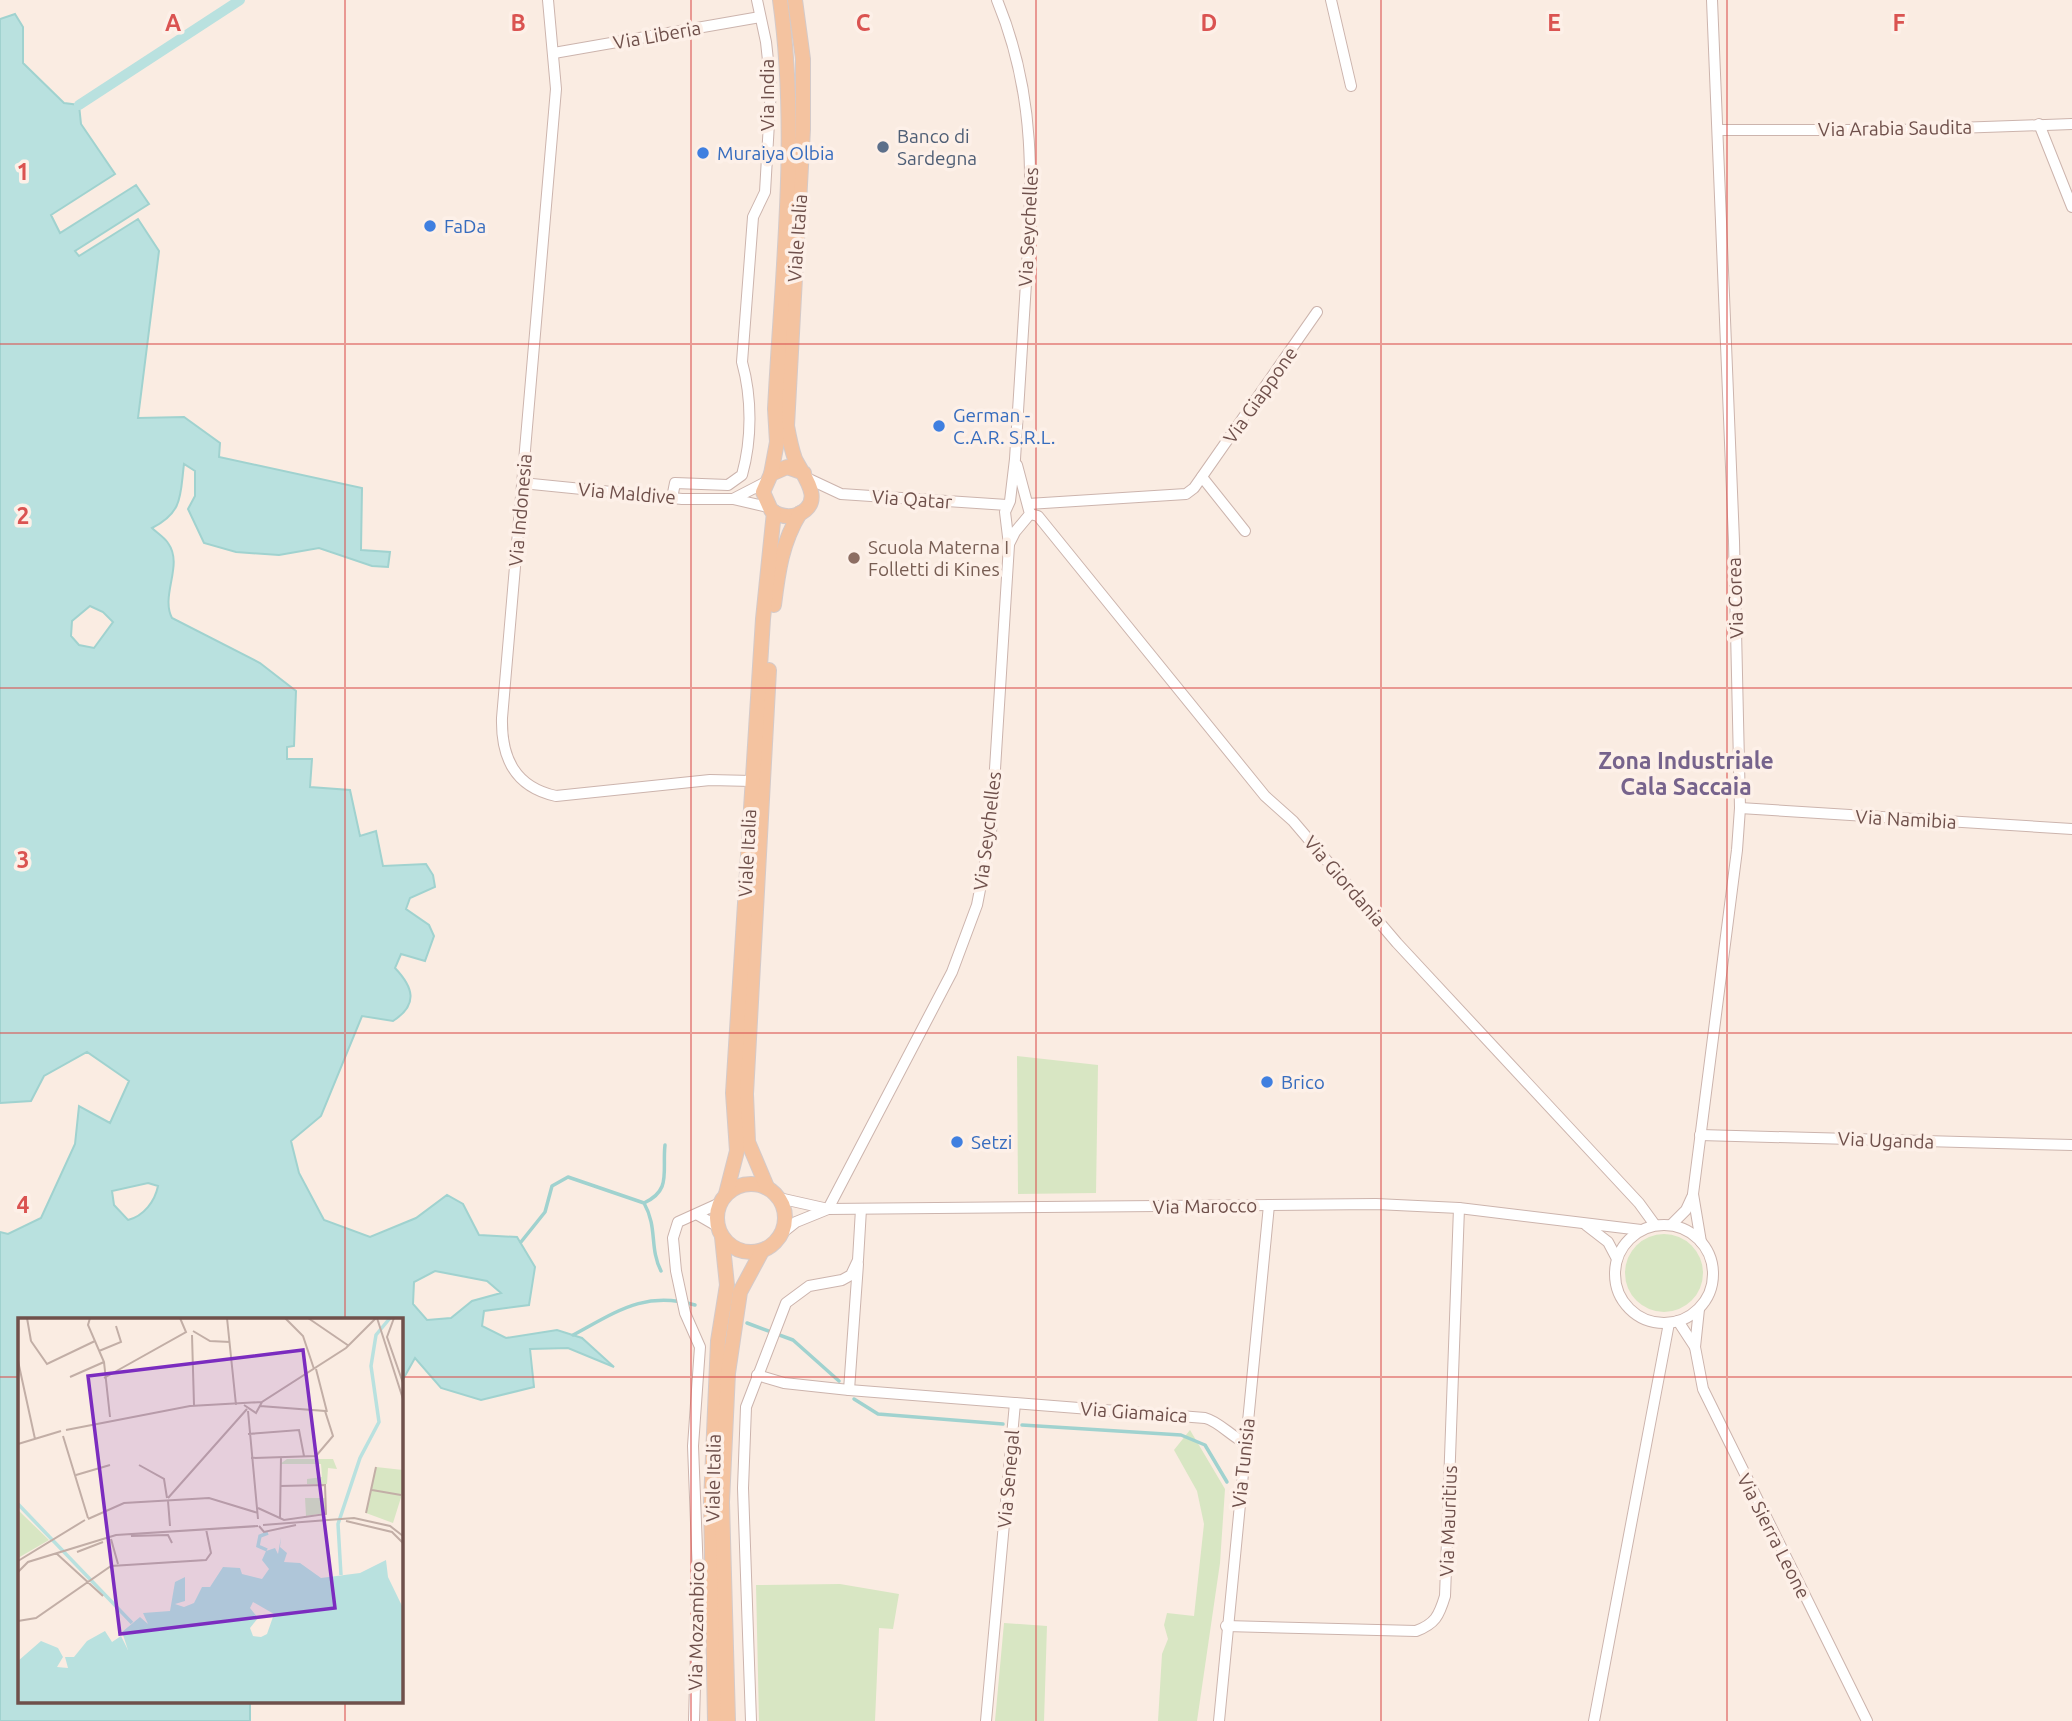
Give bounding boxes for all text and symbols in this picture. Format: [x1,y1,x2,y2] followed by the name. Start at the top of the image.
[165,10,181,35] text: A
[510,10,526,35] text: B
[856,10,871,35] text: C
[1201,10,1217,35] text: D
[1547,10,1561,35] text: E
[1893,10,1906,35] text: F
[611,16,703,54] street label: Via Liberia
[756,59,778,131] street label: Via India
[1818,116,1972,140] street label: Via Arabia Saudita
[897,125,977,169] place label: Banco di Sardegna
[875,139,891,155] marker: Banco di Sardegna
[717,142,834,164] place label: Muraiya Olbia
[695,145,711,161] marker: Muraiya Olbia
[17,159,29,184] text: 1
[1014,167,1042,287] street label: Via Seychelles
[783,193,811,283] street label: Viale Italia
[444,215,486,237] place label: FaDa
[422,218,438,234] marker: FaDa
[1219,342,1301,448] street label: Via Giappone
[953,404,1055,448] place label: German - C.A.R. S.R.L.
[931,418,947,434] marker: German - C.A.R. S.R.L.
[504,453,536,567] street label: Via Indonesia
[577,478,677,508] street label: Via Maldive
[871,485,953,513] street label: Via Qatar
[17,503,29,528] text: 2
[868,536,1009,580] place label: Scuola Materna I Folletti di Kines
[846,550,862,566] marker: Scuola Materna I Folletti di Kines
[1723,557,1747,639] street label: Via Corea
[1598,748,1774,799] district label: Zona Industriale Cala Saccaia
[969,770,1005,892] street label: Via Seychelles
[1855,805,1957,833] street label: Via Namibia
[734,808,760,898] street label: Viale Italia
[1300,831,1390,931] street label: Via Giordania
[17,847,29,872] text: 3
[1281,1071,1325,1093] place label: Brico
[1259,1074,1275,1090] marker: Brico
[1837,1127,1935,1153] street label: Via Uganda
[971,1131,1012,1153] place label: Setzi
[949,1134,965,1150] marker: Setzi
[17,1192,30,1217] text: 4
[1152,1194,1258,1218] street label: Via Marocco
[18,1318,402,1704] inset map
[1080,1397,1188,1427] street label: Via Giamaica
[1227,1417,1259,1509] street label: Via Tunisia
[993,1429,1023,1529] street label: Via Senegal
[701,1434,725,1522] street label: Viale Italia
[1435,1465,1461,1577] street label: Via Mauritius
[1733,1470,1815,1602] street label: Via Sierra Leone
[684,1561,708,1691] street label: Via Mozambico

